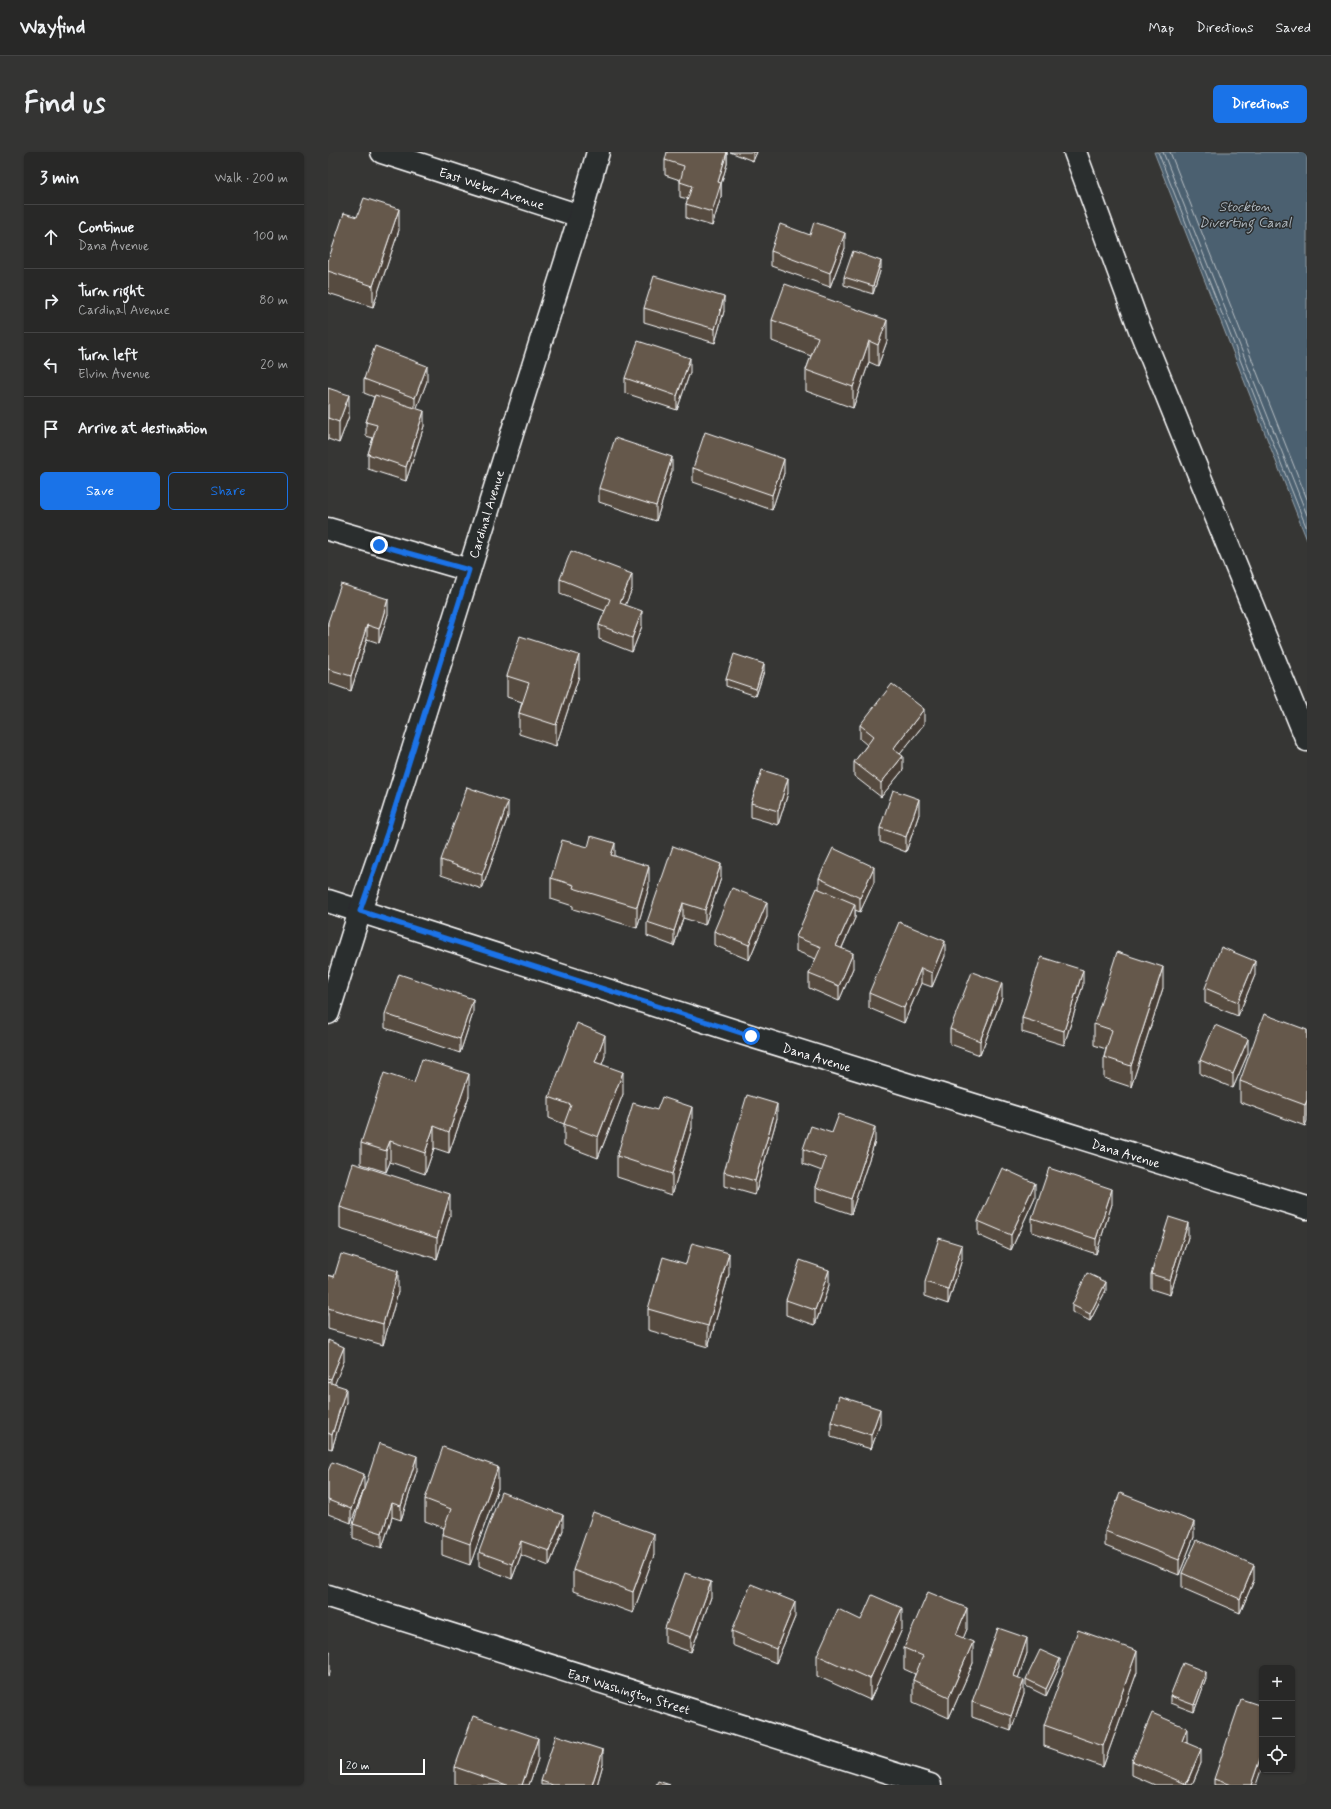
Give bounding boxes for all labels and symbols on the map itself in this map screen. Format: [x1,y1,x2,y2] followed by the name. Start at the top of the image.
[437,164,547,215] street label: East Weber Avenue
[1199,198,1293,234] water label: Stockton Diverting Canal
[466,468,509,561] street label: Cardinal Avenue
[370,536,388,554] route end
[742,1027,760,1045] route start
[780,1040,853,1077] street label: Dana Avenue
[1089,1136,1162,1173] street label: Dana Avenue
[565,1666,692,1721] street label: East Washington Street
[340,1757,425,1776] scale bar

